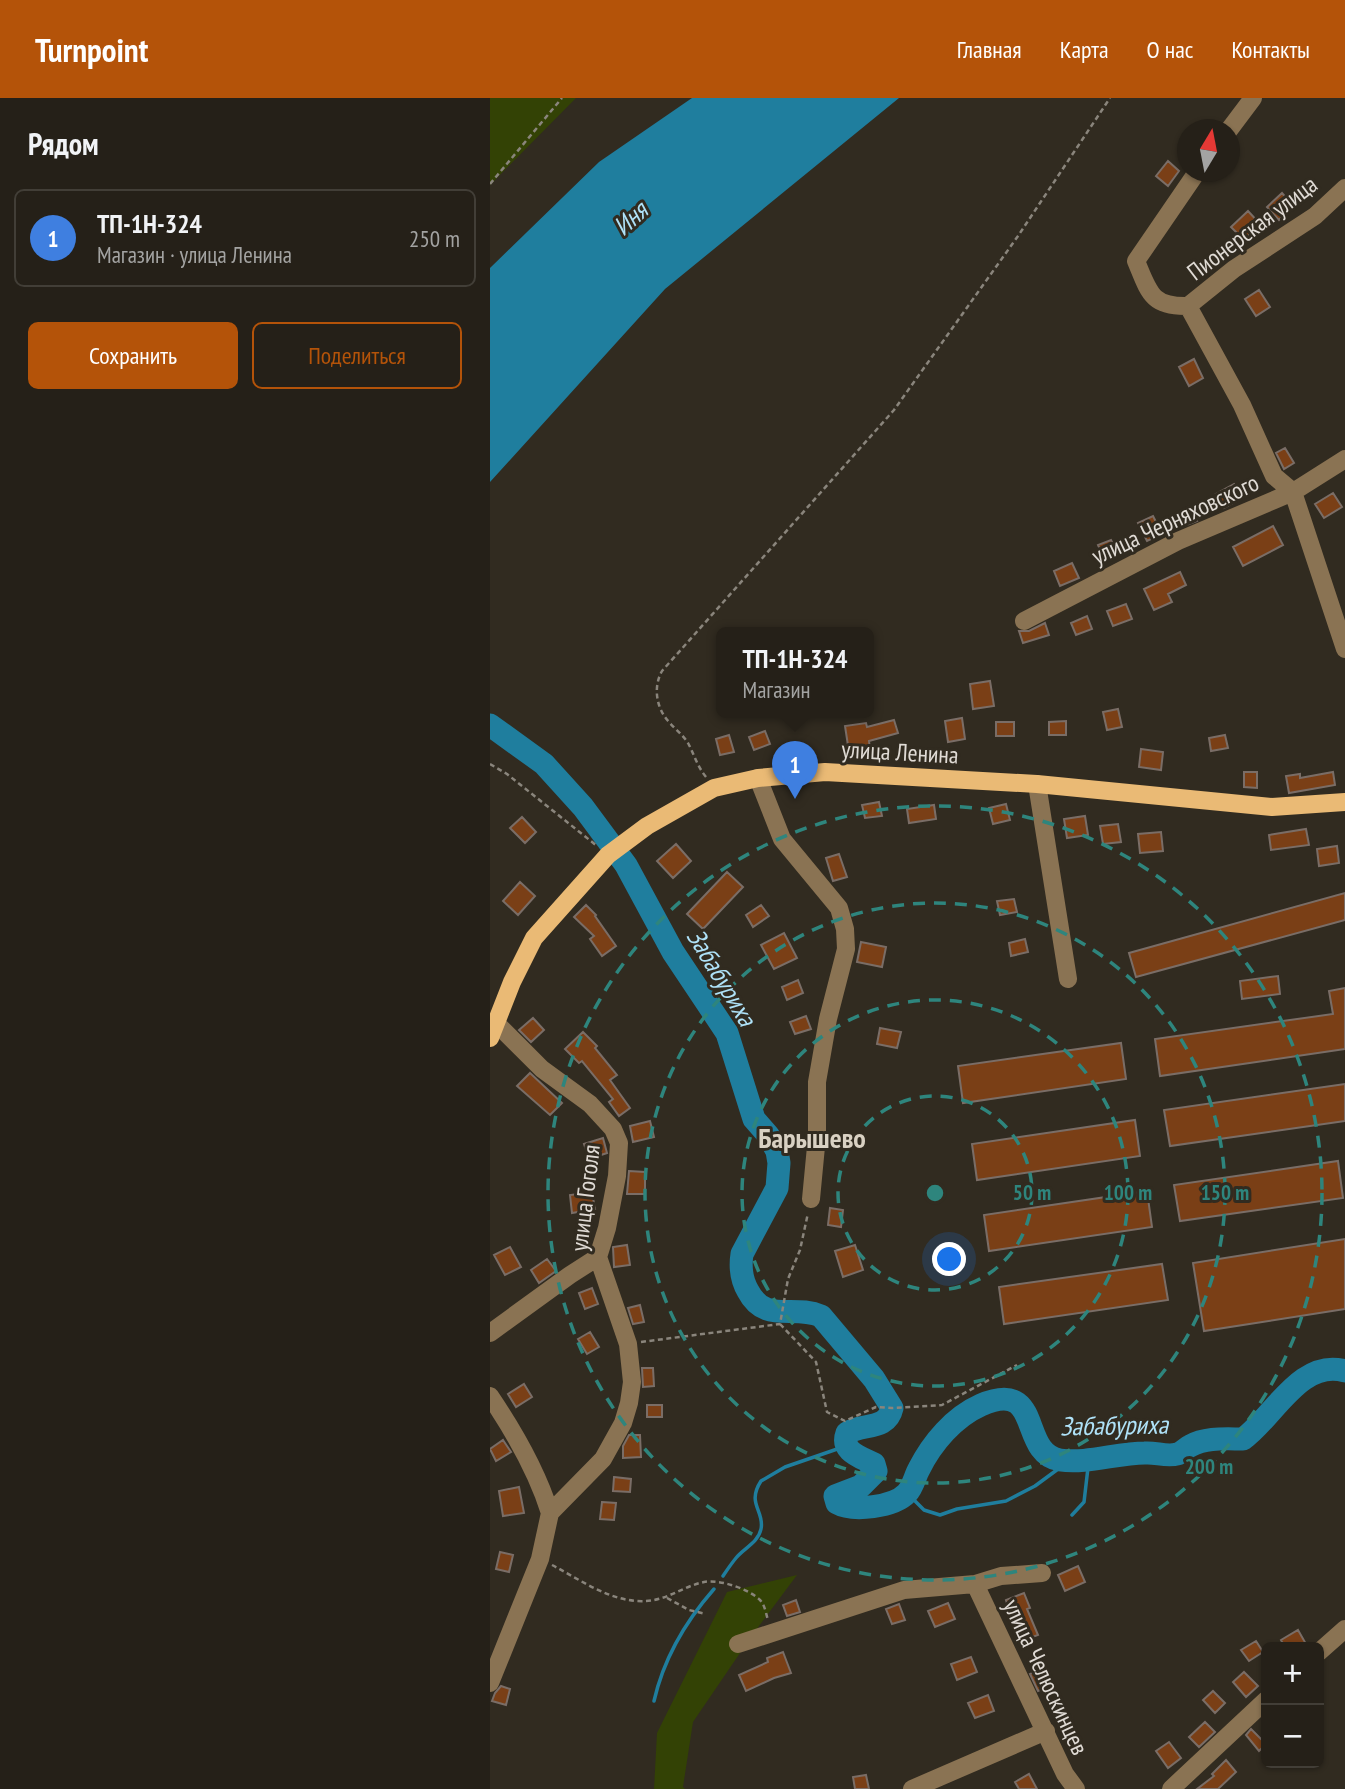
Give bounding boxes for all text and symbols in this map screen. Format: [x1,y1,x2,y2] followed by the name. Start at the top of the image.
[35,28,148,71] text: Turnpoint
[957,34,1022,65] text: Главная
[1060,34,1109,65] text: Карта
[1147,34,1193,65] text: О нас
[1231,34,1310,65] text: Контакты
[1177,119,1240,182] north arrow
[28,124,99,163] text: Рядом
[1181,169,1323,287] street label: Пионерская улица
[606,193,656,242] water label: Иня
[97,207,202,240] text: ТП-1Н-324
[48,224,59,253] text: 1
[409,224,460,253] text: 250 m
[97,240,292,269] text: Магазин · улица Ленина
[28,322,238,389] button: Сохранить
[252,322,462,389] button: Поделиться
[1087,467,1263,571] street label: улица Черняховского
[716,627,874,718] popup
[742,642,848,675] text: ТП-1Н-324
[742,675,811,704] text: Магазин
[841,733,959,771] street label: улица Ленина
[772,741,818,799] pin: 1
[680,922,765,1033] water label: Забабуриха
[758,1119,866,1156] district label: Барышево
[563,1143,607,1253] street label: улица Гоголя
[1013,1179,1051,1206] text: 50 m
[1104,1179,1152,1206] text: 100 m
[1201,1179,1249,1206] text: 150 m
[923,1181,947,1205] centre of rings
[932,1242,966,1276] your location
[1060,1408,1170,1442] water label: Забабуриха
[1185,1453,1233,1480] text: 200 m
[996,1594,1096,1760] street label: улица Челюскинцев
[1261,1642,1324,1768] map controls
[1261,1642,1324,1705] button: +
[1261,1705,1324,1768] button: −

